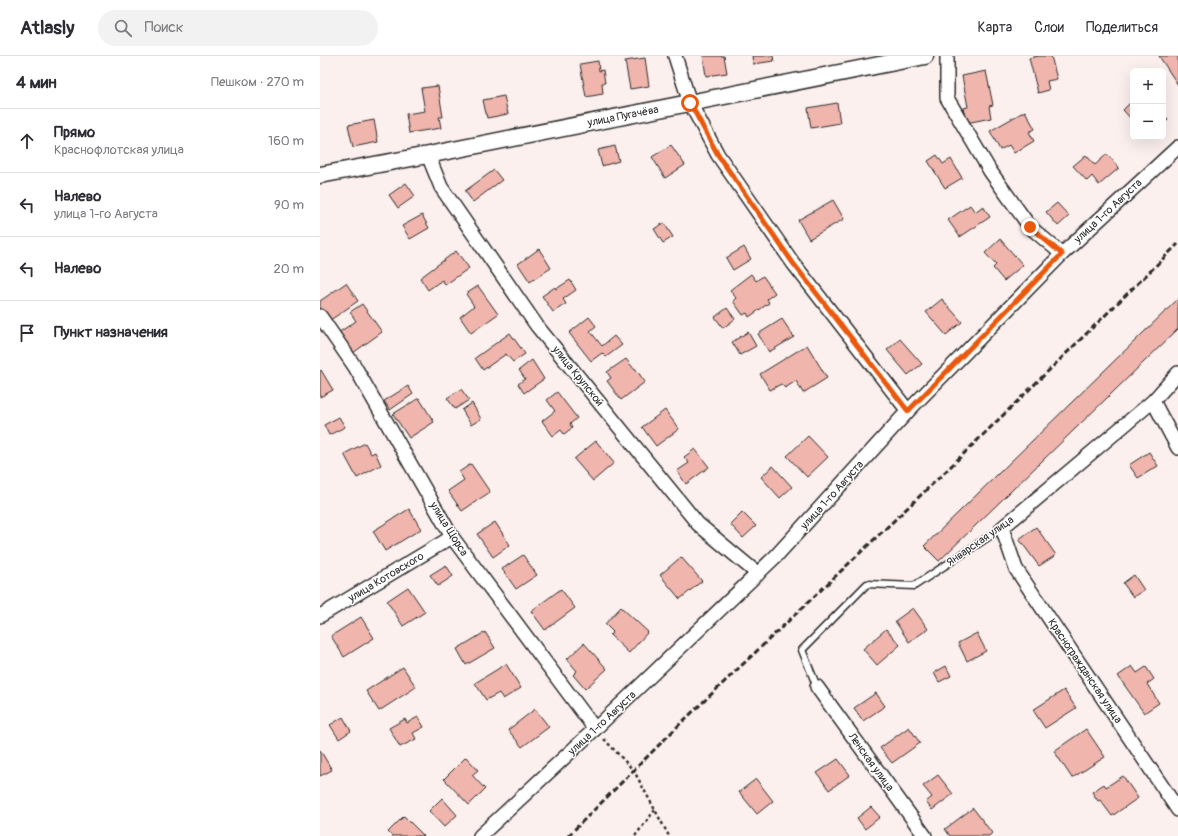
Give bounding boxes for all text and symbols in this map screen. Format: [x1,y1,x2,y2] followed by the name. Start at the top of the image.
[98,10,378,46] search box
[20,16,74,40] text: Atlasly
[112,17,134,39] icon: search
[144,18,184,37] text: Поиск
[978,19,1012,36] text: Карта
[1034,19,1064,36] text: Слои
[1086,19,1158,36] text: Поделиться
[1130,68,1166,140] map controls
[1130,68,1166,104] button: +
[16,72,57,93] text: 4 мин
[211,74,304,90] text: Пешком · 270 m
[681,94,699,112] route start
[585,103,660,129] street label: улица Пугачёва
[1130,104,1166,140] button: −
[54,123,95,142] text: Прямо
[16,130,38,152] icon: ahead
[268,133,304,149] text: 160 m
[54,142,184,158] text: Краснофлотская улица
[1071,176,1145,246] street label: улица 1-го Августа
[54,187,101,206] text: Налево
[16,194,38,216] icon: left
[274,197,304,213] text: 90 m
[54,206,158,222] text: улица 1-го Августа
[1021,218,1039,236] route end
[16,258,38,280] icon: left
[54,259,101,278] text: Налево
[273,261,304,277] text: 20 m
[16,322,38,344] icon: arrive
[54,323,168,342] text: Пункт назначения
[549,342,606,409] street label: улица Крупской
[797,458,866,533] street label: улица 1-го Августа
[427,499,471,558] street label: улица Щорса
[944,513,1016,569] street label: Январская улица
[345,549,426,605] street label: улица Котовского
[1045,616,1125,726] street label: Красногражданская улица
[565,688,639,758] street label: улица 1-го Августа
[845,730,896,794] street label: Ленская улица

